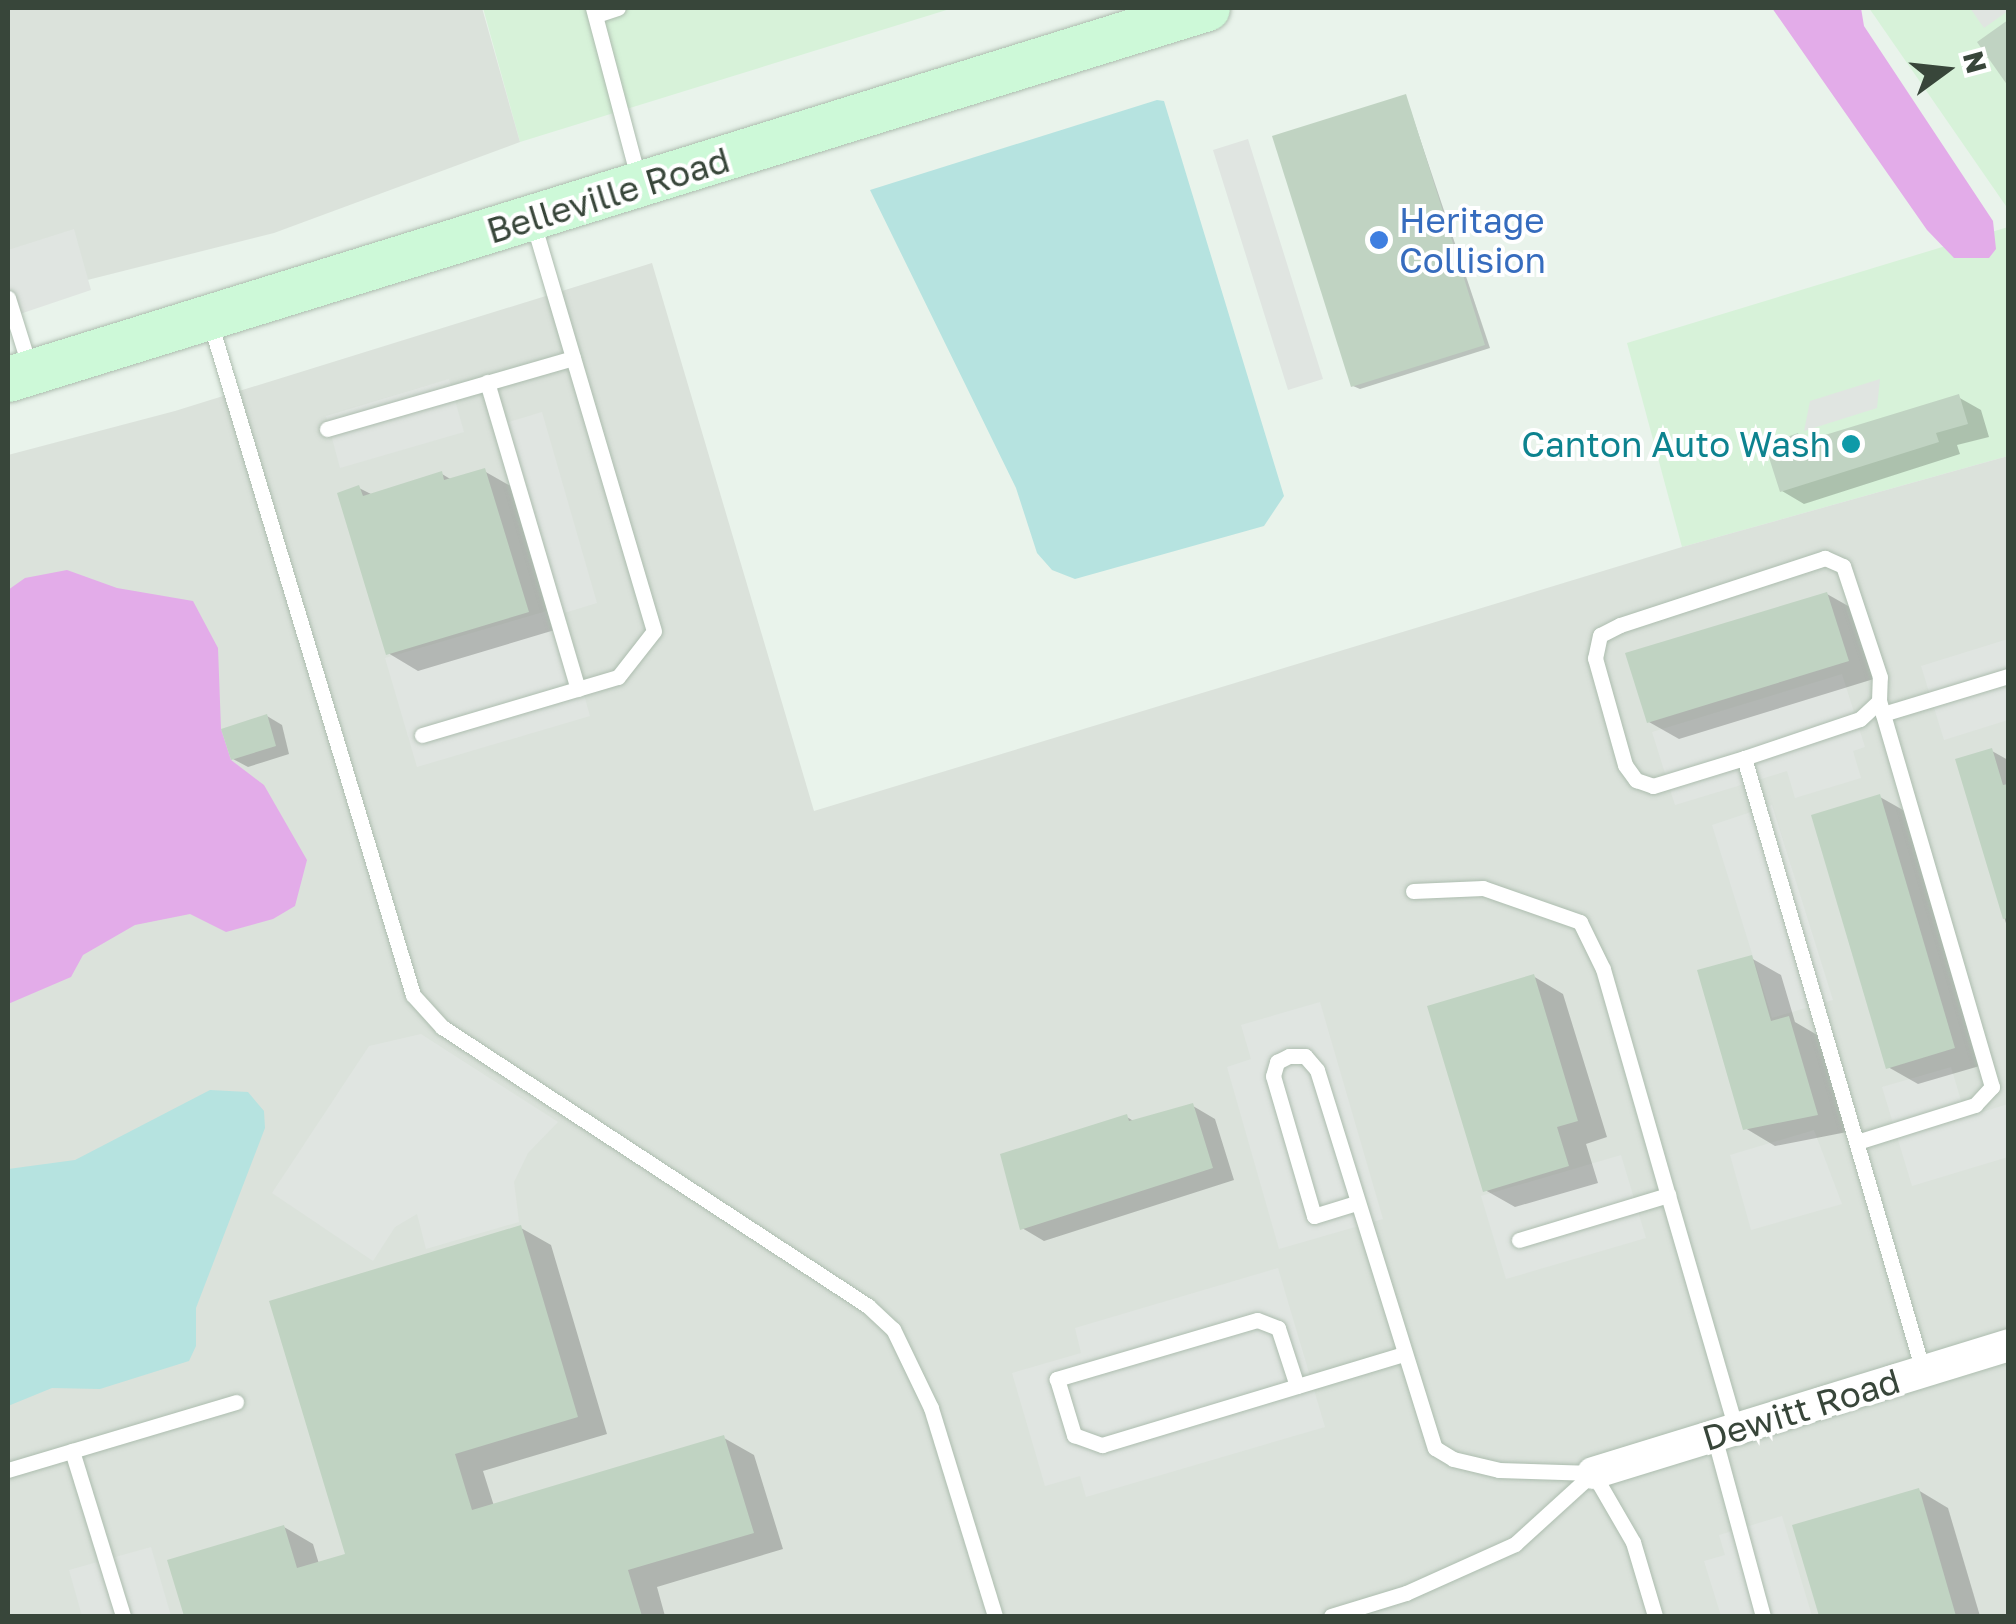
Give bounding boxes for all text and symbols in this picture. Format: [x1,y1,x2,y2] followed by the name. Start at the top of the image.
[1896,20,1996,120] north arrow
[1957,48,1994,77] text: N
[482,138,734,252] street label: Belleville Road
[1399,199,1546,281] place label: Heritage Collision
[1368,229,1390,251] marker: Heritage Collision
[1521,423,1831,465] place label: Canton Auto Wash
[1840,433,1862,455] marker: Canton Auto Wash
[1697,1359,1905,1459] street label: Dewitt Road

